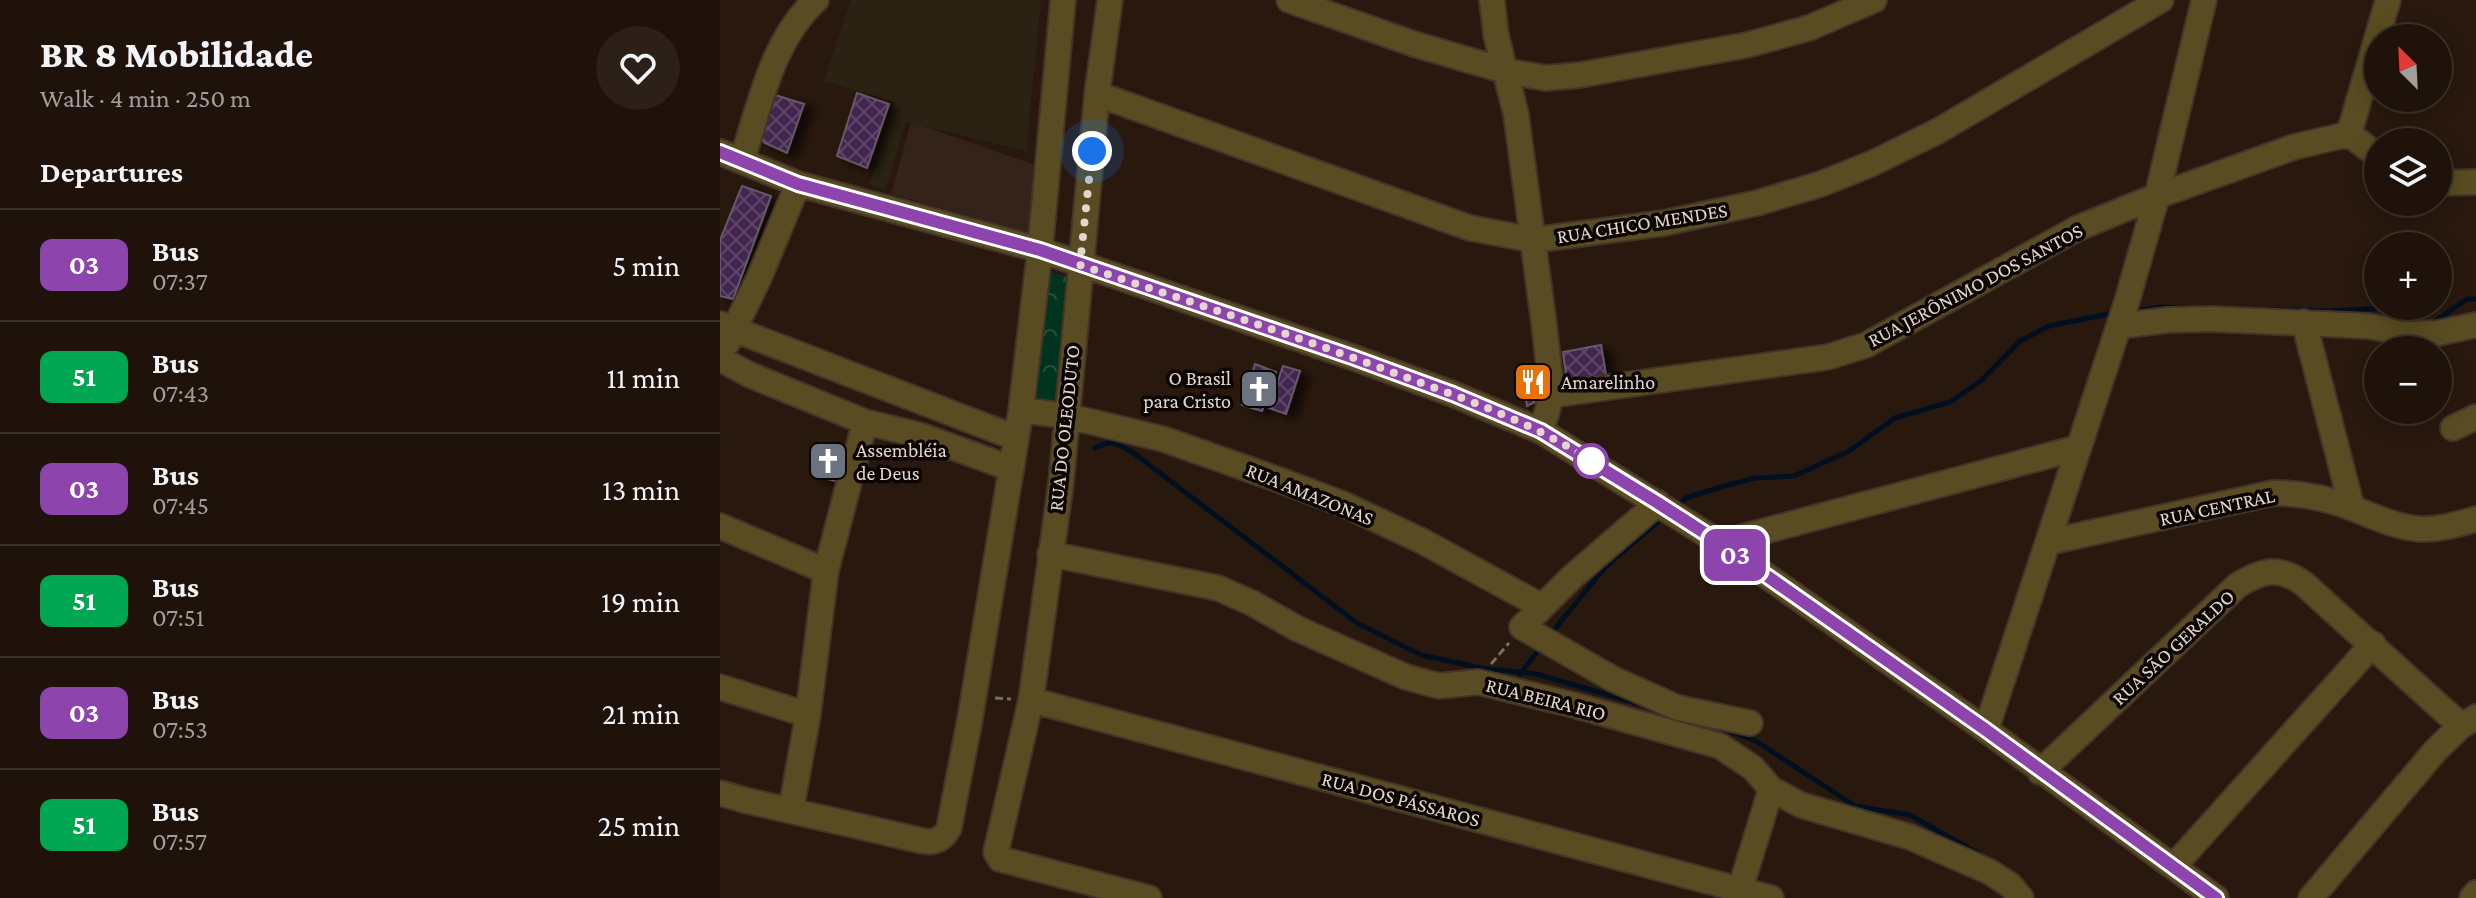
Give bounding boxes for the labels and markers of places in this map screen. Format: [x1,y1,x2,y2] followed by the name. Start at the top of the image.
[1512,361,1554,403] restaurant icon: Amarelinho
[1143,367,1231,413] place label: O Brasil para Cristo
[1238,368,1280,410] church icon: O Brasil para Cristo
[1561,371,1655,393] place label: Amarelinho
[856,439,947,484] place label: Assembléia de Deus
[807,440,849,482] church icon: Assembléia de Deus
[1574,444,1608,478] unlabelled marker

